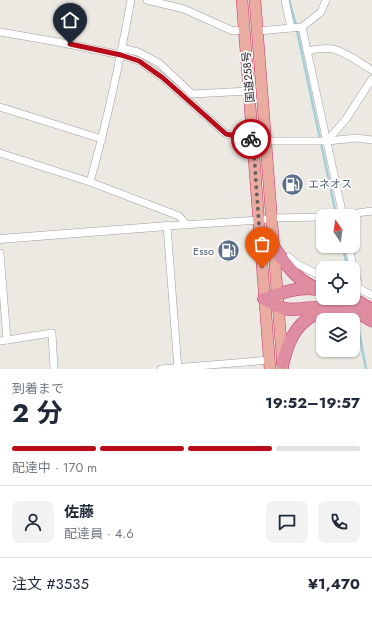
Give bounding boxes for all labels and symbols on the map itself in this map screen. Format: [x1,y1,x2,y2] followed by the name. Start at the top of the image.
[53,3,87,44] pin
[238,51,258,103] street label: 国道258号
[231,119,271,159] courier
[279,171,305,197] fuel station icon: エネオス
[308,176,352,192] place label: エネオス
[316,209,360,253] north arrow
[245,227,279,268] pin
[216,238,242,264] fuel station icon: Esso
[193,243,214,259] place label: Esso

